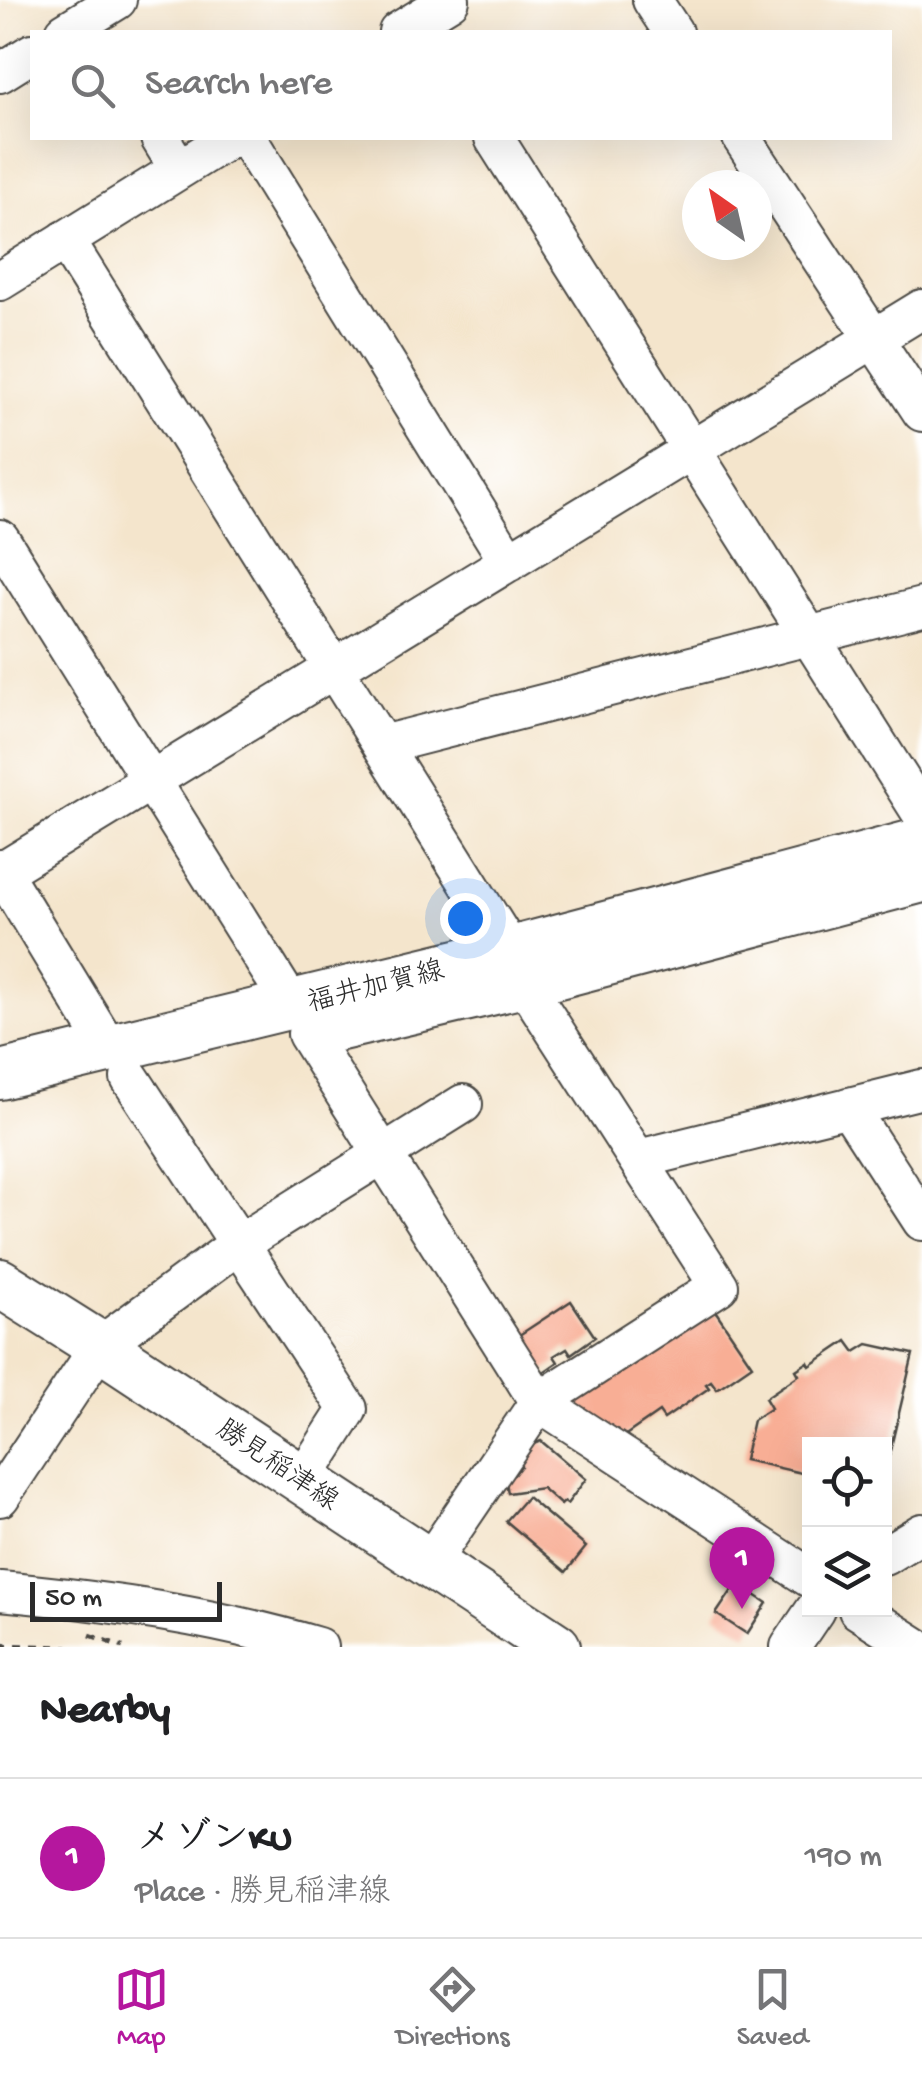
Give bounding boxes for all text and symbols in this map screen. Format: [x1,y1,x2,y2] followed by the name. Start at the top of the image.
[30,30,892,140] search box
[65,58,120,113] icon: search
[145,63,332,107] text: Search here
[682,170,772,260] north arrow
[440,893,491,944] your location
[304,954,448,1021] street label: 福井加賀線
[209,1413,344,1520] street label: 勝見稲津線
[802,1437,892,1617] map controls
[802,1437,892,1527] button: locate
[710,1526,774,1609] pin: 1
[802,1527,892,1617] button: layers
[30,1577,222,1622] scale bar
[45,1583,102,1616] text: 50 m
[40,1688,170,1737] text: Nearby
[135,1819,292,1863] text: メゾンKU
[66,1839,79,1877] text: 1
[805,1839,882,1877] text: 190 m
[135,1875,390,1913] text: Place · 勝見稲津線
[114,1962,169,2055] tab: Map
[396,1962,510,2055] tab: Directions
[737,1962,808,2055] tab: Saved

